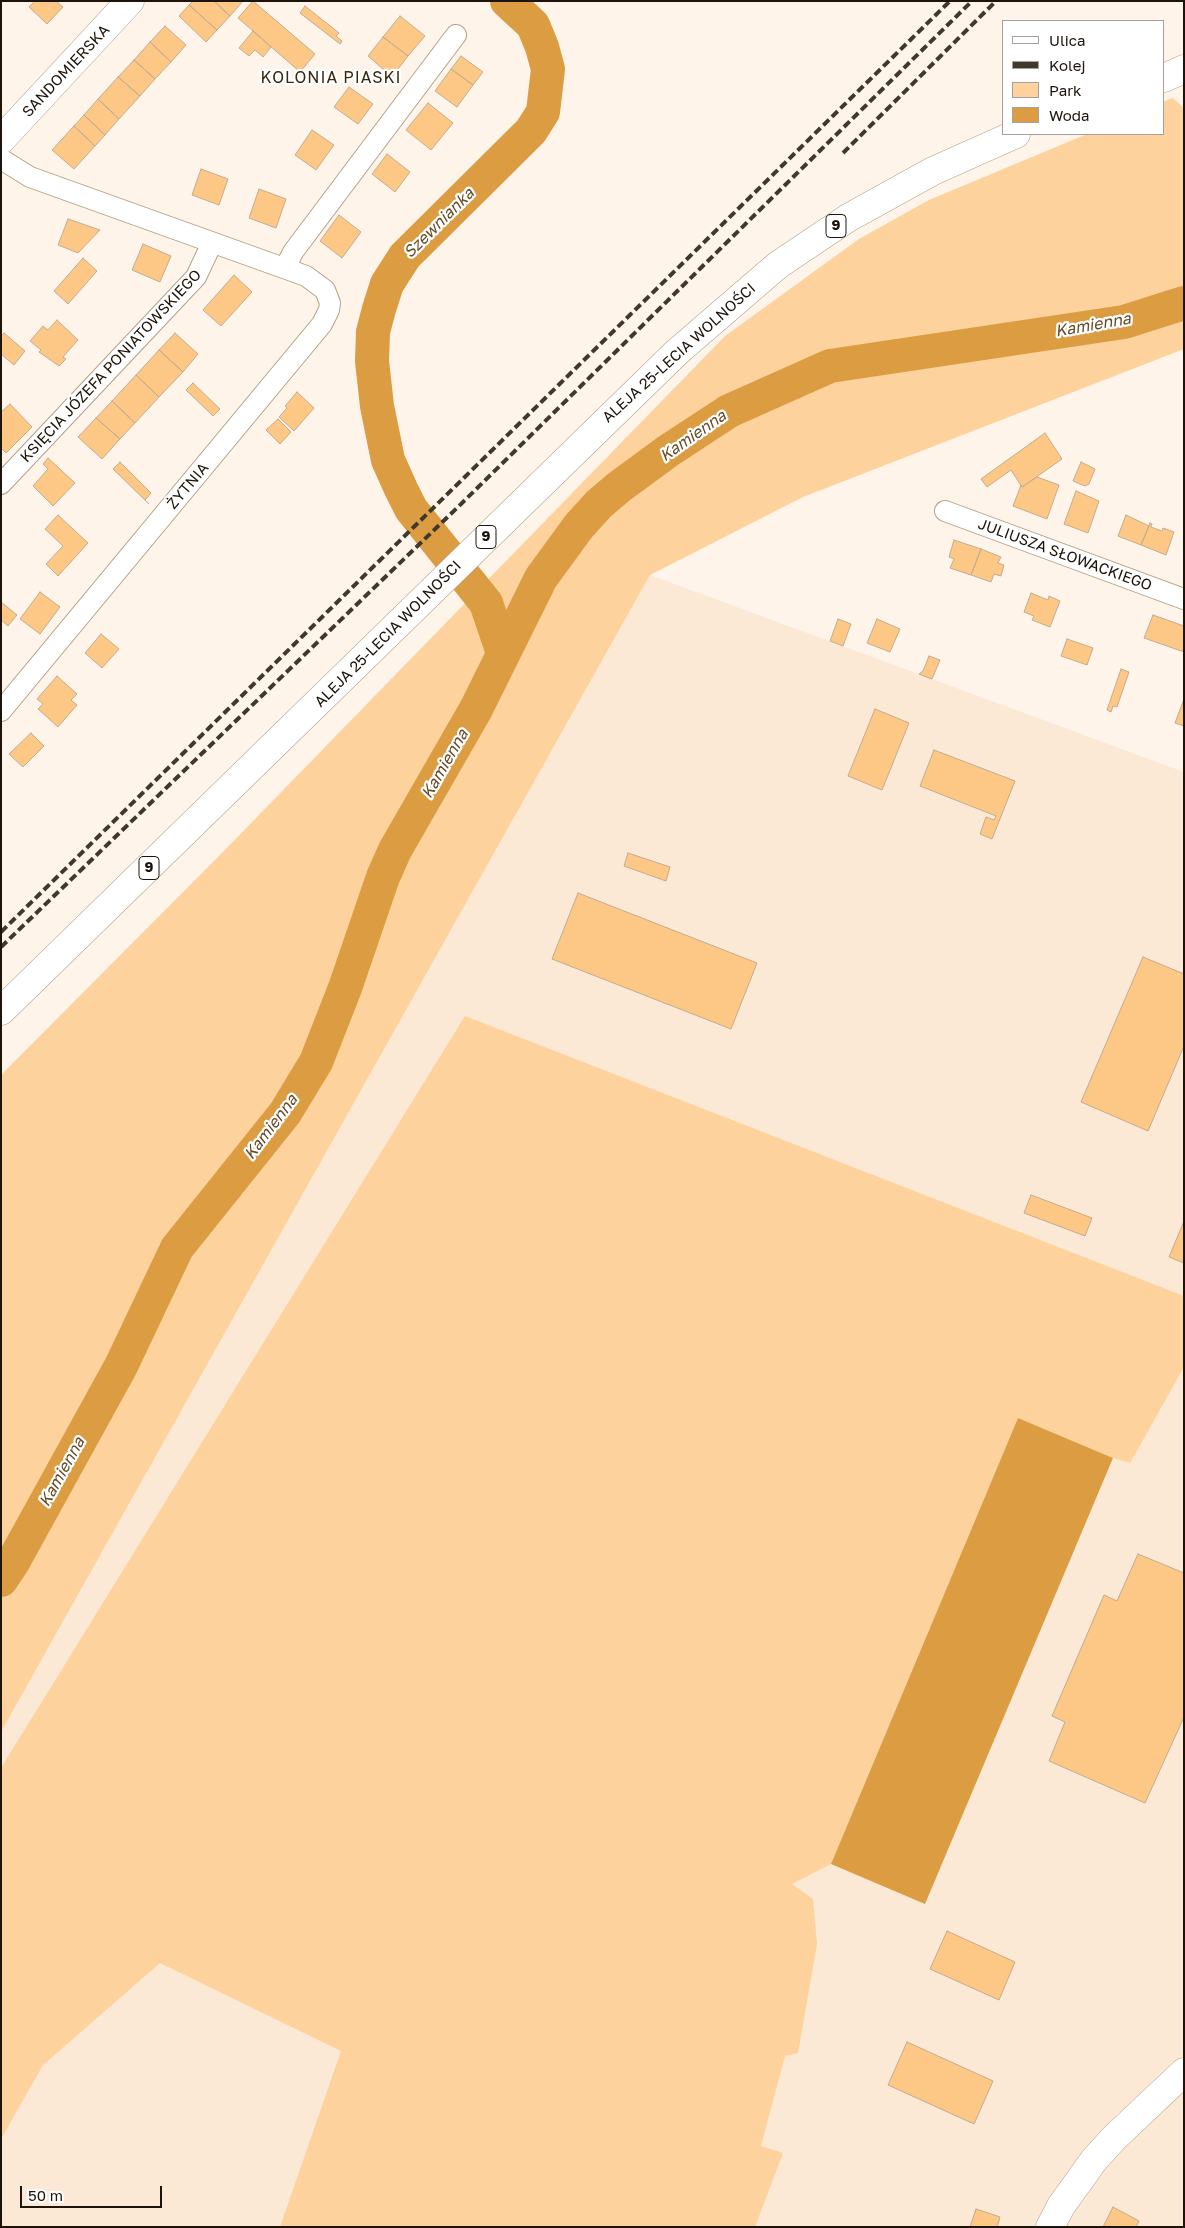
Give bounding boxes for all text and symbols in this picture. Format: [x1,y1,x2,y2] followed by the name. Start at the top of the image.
[1002,20,1165,135] legend
[19,21,113,121] street label: SANDOMIERSKA
[1049,31,1085,49] text: Ulica
[1049,56,1085,74] text: Kolej
[259,68,403,88] district label: KOLONIA PIASKI
[1049,81,1081,99] text: Park
[1049,106,1090,124] text: Woda
[400,184,478,262] water label: Szewnianka
[826,215,846,238] road number: 9
[17,266,205,466] street label: KSIĘCIA JÓZEFA PONIATOWSKIEGO
[599,279,759,427] street label: ALEJA 25-LECIA WOLNOŚCI
[1054,309,1132,341] water label: Kamienna
[656,406,730,466] water label: Kamienna
[164,459,212,513] street label: ŻYTNIA
[975,515,1155,595] street label: JULIUSZA SŁOWACKIEGO
[476,526,496,548] road number: 9
[311,557,465,711] street label: ALEJA 25-LECIA WOLNOŚCI
[418,726,472,802] water label: Kamienna
[139,856,159,880] road number: 9
[240,1091,302,1163] water label: Kamienna
[35,1434,89,1510] water label: Kamienna
[22,2176,165,2208] scale bar
[28,2186,63,2204] text: 50 m

